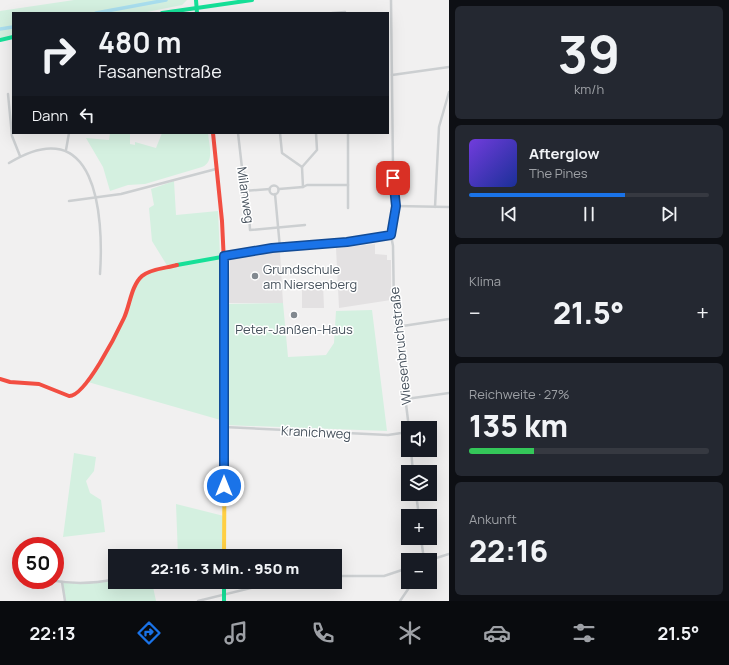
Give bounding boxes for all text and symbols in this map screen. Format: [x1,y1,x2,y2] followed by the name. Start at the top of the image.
[558,18,620,89] text: 39
[98,23,181,61] text: 480 m
[32,28,84,80] icon: right
[98,59,222,83] text: Fasanenstraße
[574,80,604,98] text: km/h
[76,104,98,126] icon: left
[32,105,68,126] text: Dann
[529,143,600,164] text: Afterglow
[376,161,410,195] pin
[529,164,588,182] text: The Pines
[233,166,259,224] street label: Milanweg
[382,167,404,189] icon: arrive
[498,203,520,225] icon: previous
[578,203,600,225] icon: pause
[658,203,680,225] icon: next
[263,260,357,293] place label: Grundschule am Niersenberg
[250,271,260,281] marker: Grundschule am Niersenberg
[469,272,501,290] text: Klima
[385,286,415,406] street label: Wiesenbruchstraße
[553,292,624,333] text: 21.5°
[469,298,481,328] text: −
[696,298,709,328] text: +
[289,310,299,320] marker: Peter-Janßen-Haus
[235,320,353,338] place label: Peter-Janßen-Haus
[469,385,569,403] text: Reichweite · 27%
[469,405,568,446] text: 135 km
[281,421,351,443] street label: Kranichweg
[401,421,437,589] map controls
[401,421,437,457] button: sound
[203,465,245,507] position arrow
[401,465,437,501] button: layers
[401,509,437,545] button: +
[469,510,517,528] text: Ankunft
[469,530,548,571] text: 22:16
[12,537,64,589] speed limit sign: 50
[401,553,437,589] button: −
[151,558,299,579] text: 22:16 · 3 Min. · 950 m
[135,619,163,647] icon: directions
[222,619,250,647] icon: music
[309,619,337,647] icon: phone
[396,619,424,647] icon: climate
[483,619,511,647] icon: car
[570,619,598,647] icon: filters
[30,621,76,645] text: 22:13
[657,621,699,645] text: 21.5°

